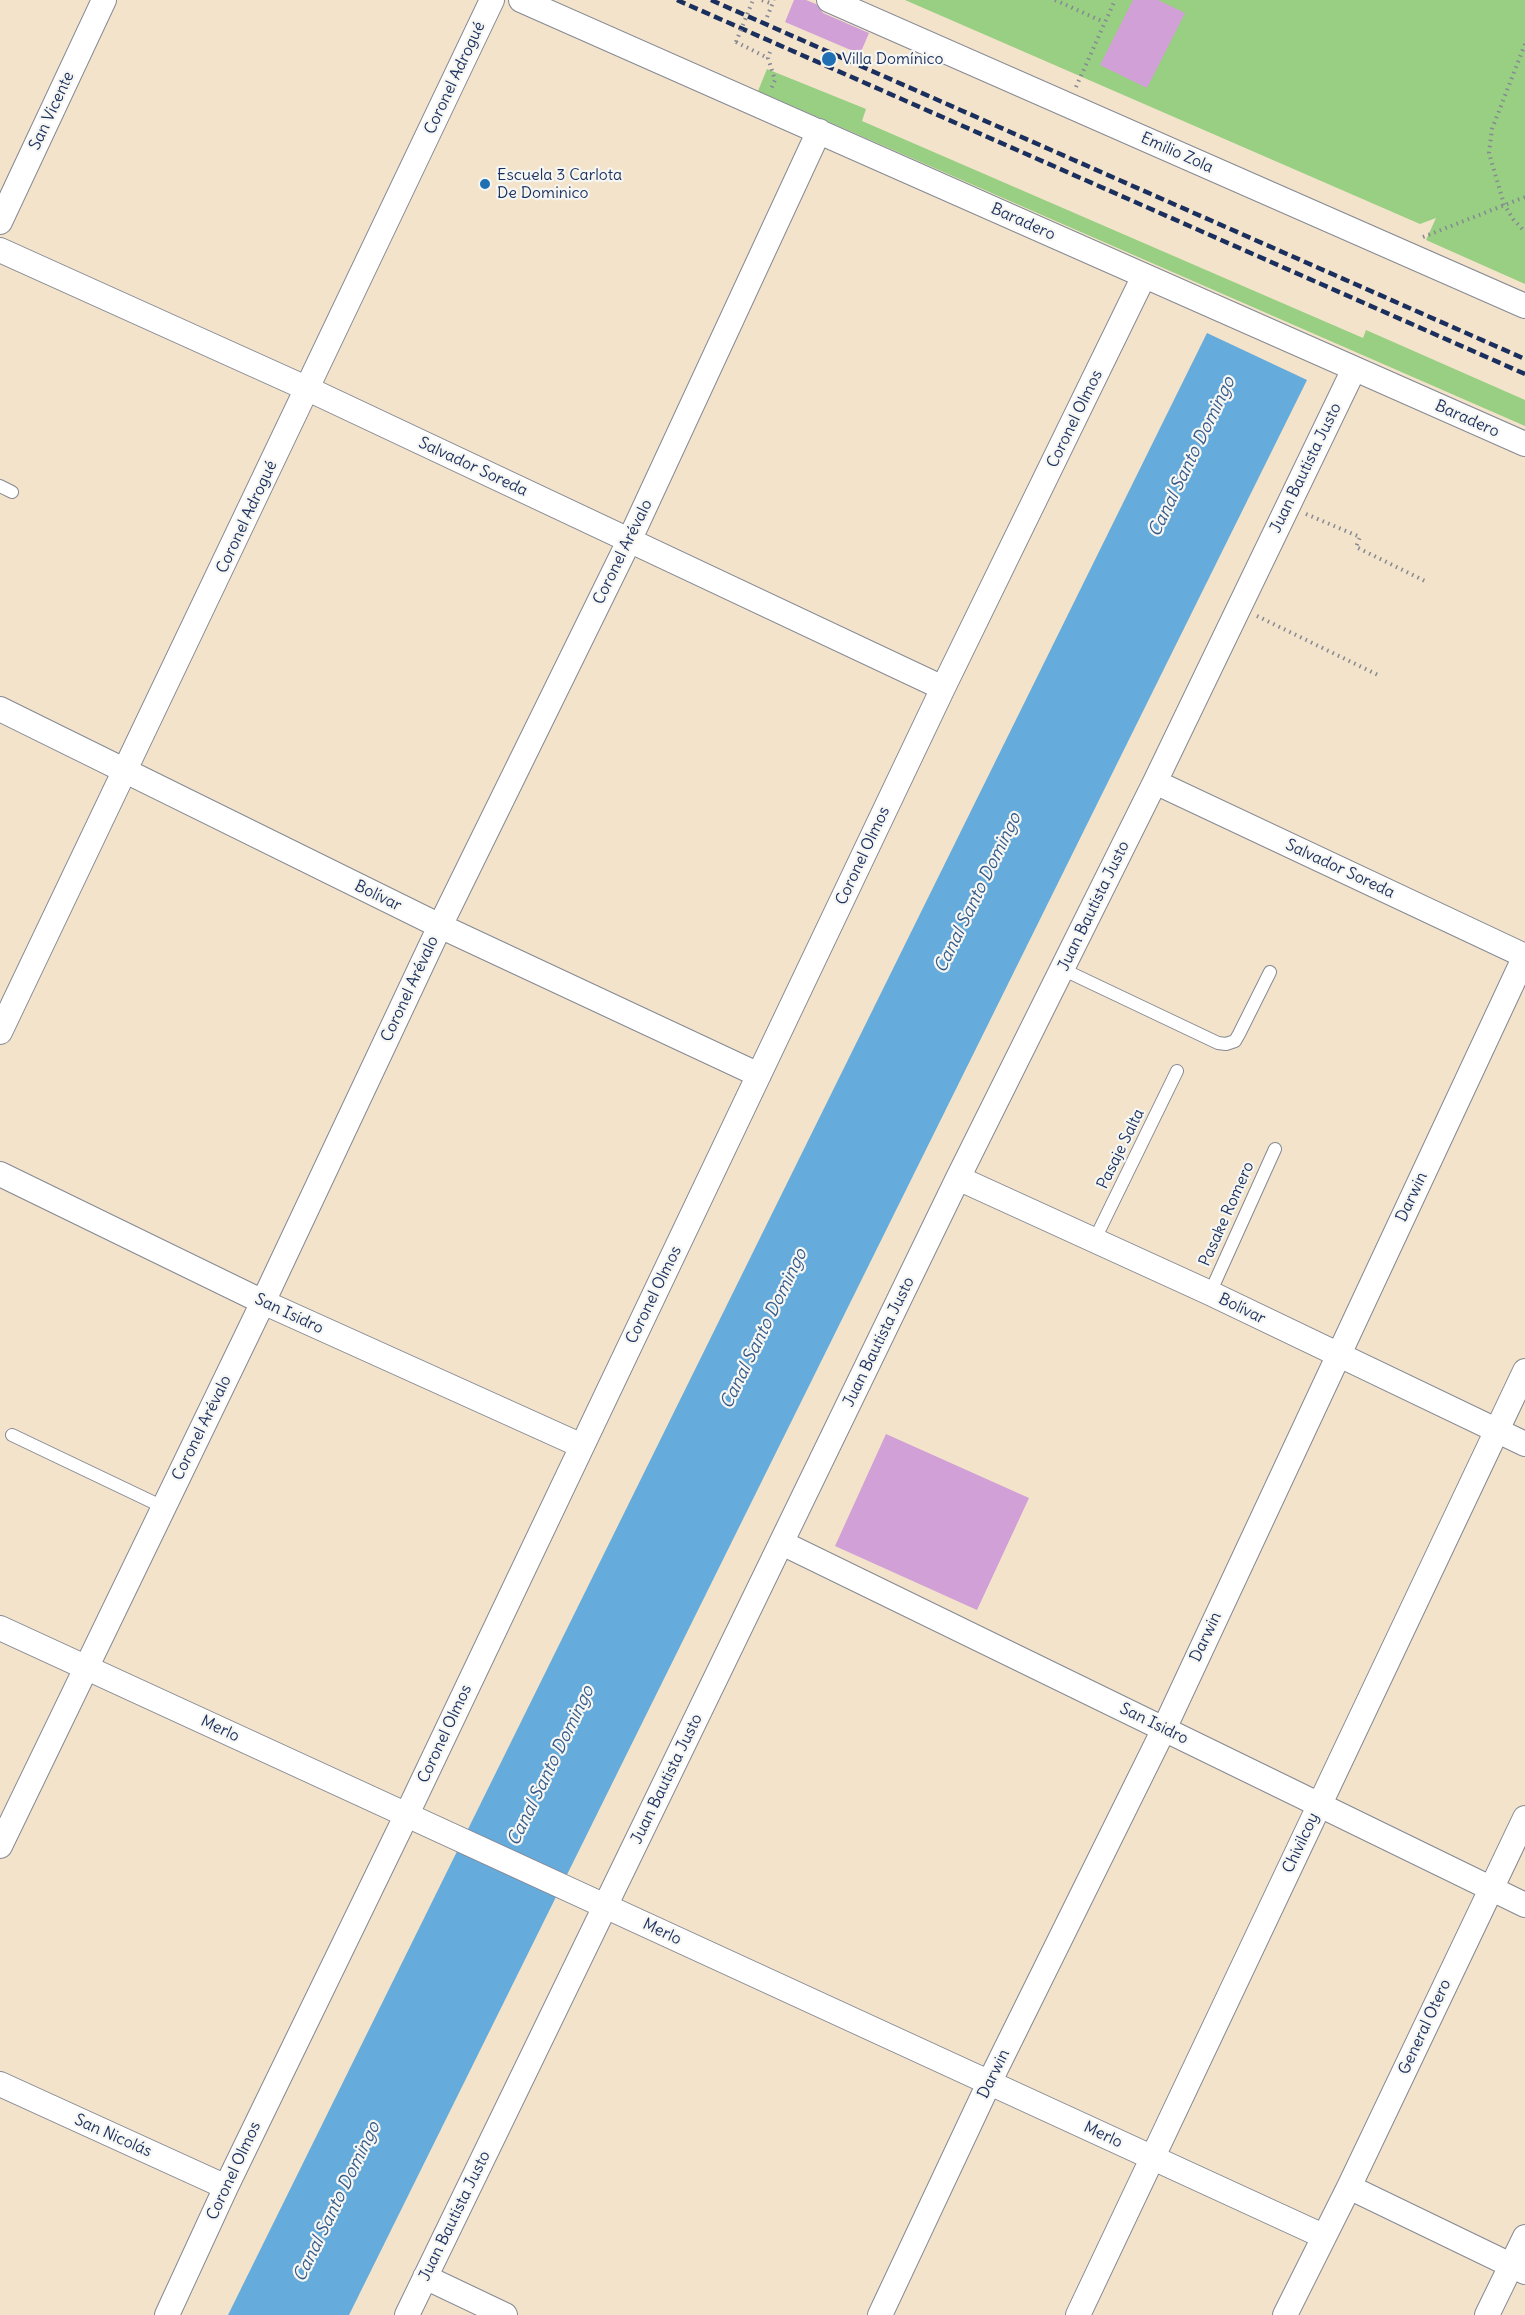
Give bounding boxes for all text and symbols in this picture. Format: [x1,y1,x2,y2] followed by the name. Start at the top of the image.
[421,19,489,137] street label: Coronel Adrogué
[842,49,943,69] place label: Villa Domínico
[820,50,838,68] marker: Villa Domínico
[26,69,78,153] street label: San Vicente
[1138,129,1216,177] street label: Emilio Zola
[497,165,622,203] place label: Escuela 3 Carlota De Dominico
[478,177,492,191] marker: Escuela 3 Carlota De Dominico
[988,199,1058,245] street label: Baradero
[1043,367,1107,471] street label: Coronel Olmos
[1144,373,1240,541] water label: Canal Santo Domingo
[1432,396,1502,442] street label: Baradero
[1266,400,1346,536] street label: Juan Bautista Justo
[415,433,531,501] street label: Salvador Soreda
[213,458,281,576] street label: Coronel Adrogué
[589,496,657,608] street label: Coronel Arévalo
[832,804,894,908] street label: Coronel Olmos
[930,809,1026,977] water label: Canal Santo Domingo
[1282,835,1398,903] street label: Salvador Soreda
[1054,838,1134,974] street label: Juan Bautista Justo
[351,876,405,916] street label: Bolívar
[377,933,443,1045] street label: Coronel Arévalo
[1093,1106,1149,1192] street label: Pasaje Salta
[1195,1159,1259,1269] street label: Pasake Romero
[1392,1169,1432,1225] street label: Darwin
[622,1243,686,1347] street label: Coronel Olmos
[716,1245,812,1413] water label: Canal Santo Domingo
[839,1274,919,1410] street label: Juan Bautista Justo
[1215,1289,1269,1329] street label: Bolívar
[252,1290,326,1338] street label: San Isidro
[168,1372,236,1484] street label: Coronel Arévalo
[1186,1609,1226,1665] street label: Darwin
[414,1682,476,1786] street label: Coronel Olmos
[503,1682,599,1850] water label: Canal Santo Domingo
[1117,1699,1191,1749] street label: San Isidro
[627,1711,707,1847] street label: Juan Bautista Justo
[198,1712,242,1746] street label: Merlo
[1279,1810,1323,1876] street label: Chivilcoy
[640,1915,684,1949] street label: Merlo
[1395,1976,1455,2078] street label: General Otero
[974,2046,1014,2102] street label: Darwin
[71,2110,155,2162] street label: San Nicolás
[289,2118,385,2286] water label: Canal Santo Domingo
[1081,2118,1125,2152] street label: Merlo
[203,2119,265,2223] street label: Coronel Olmos
[415,2148,495,2284] street label: Juan Bautista Justo

